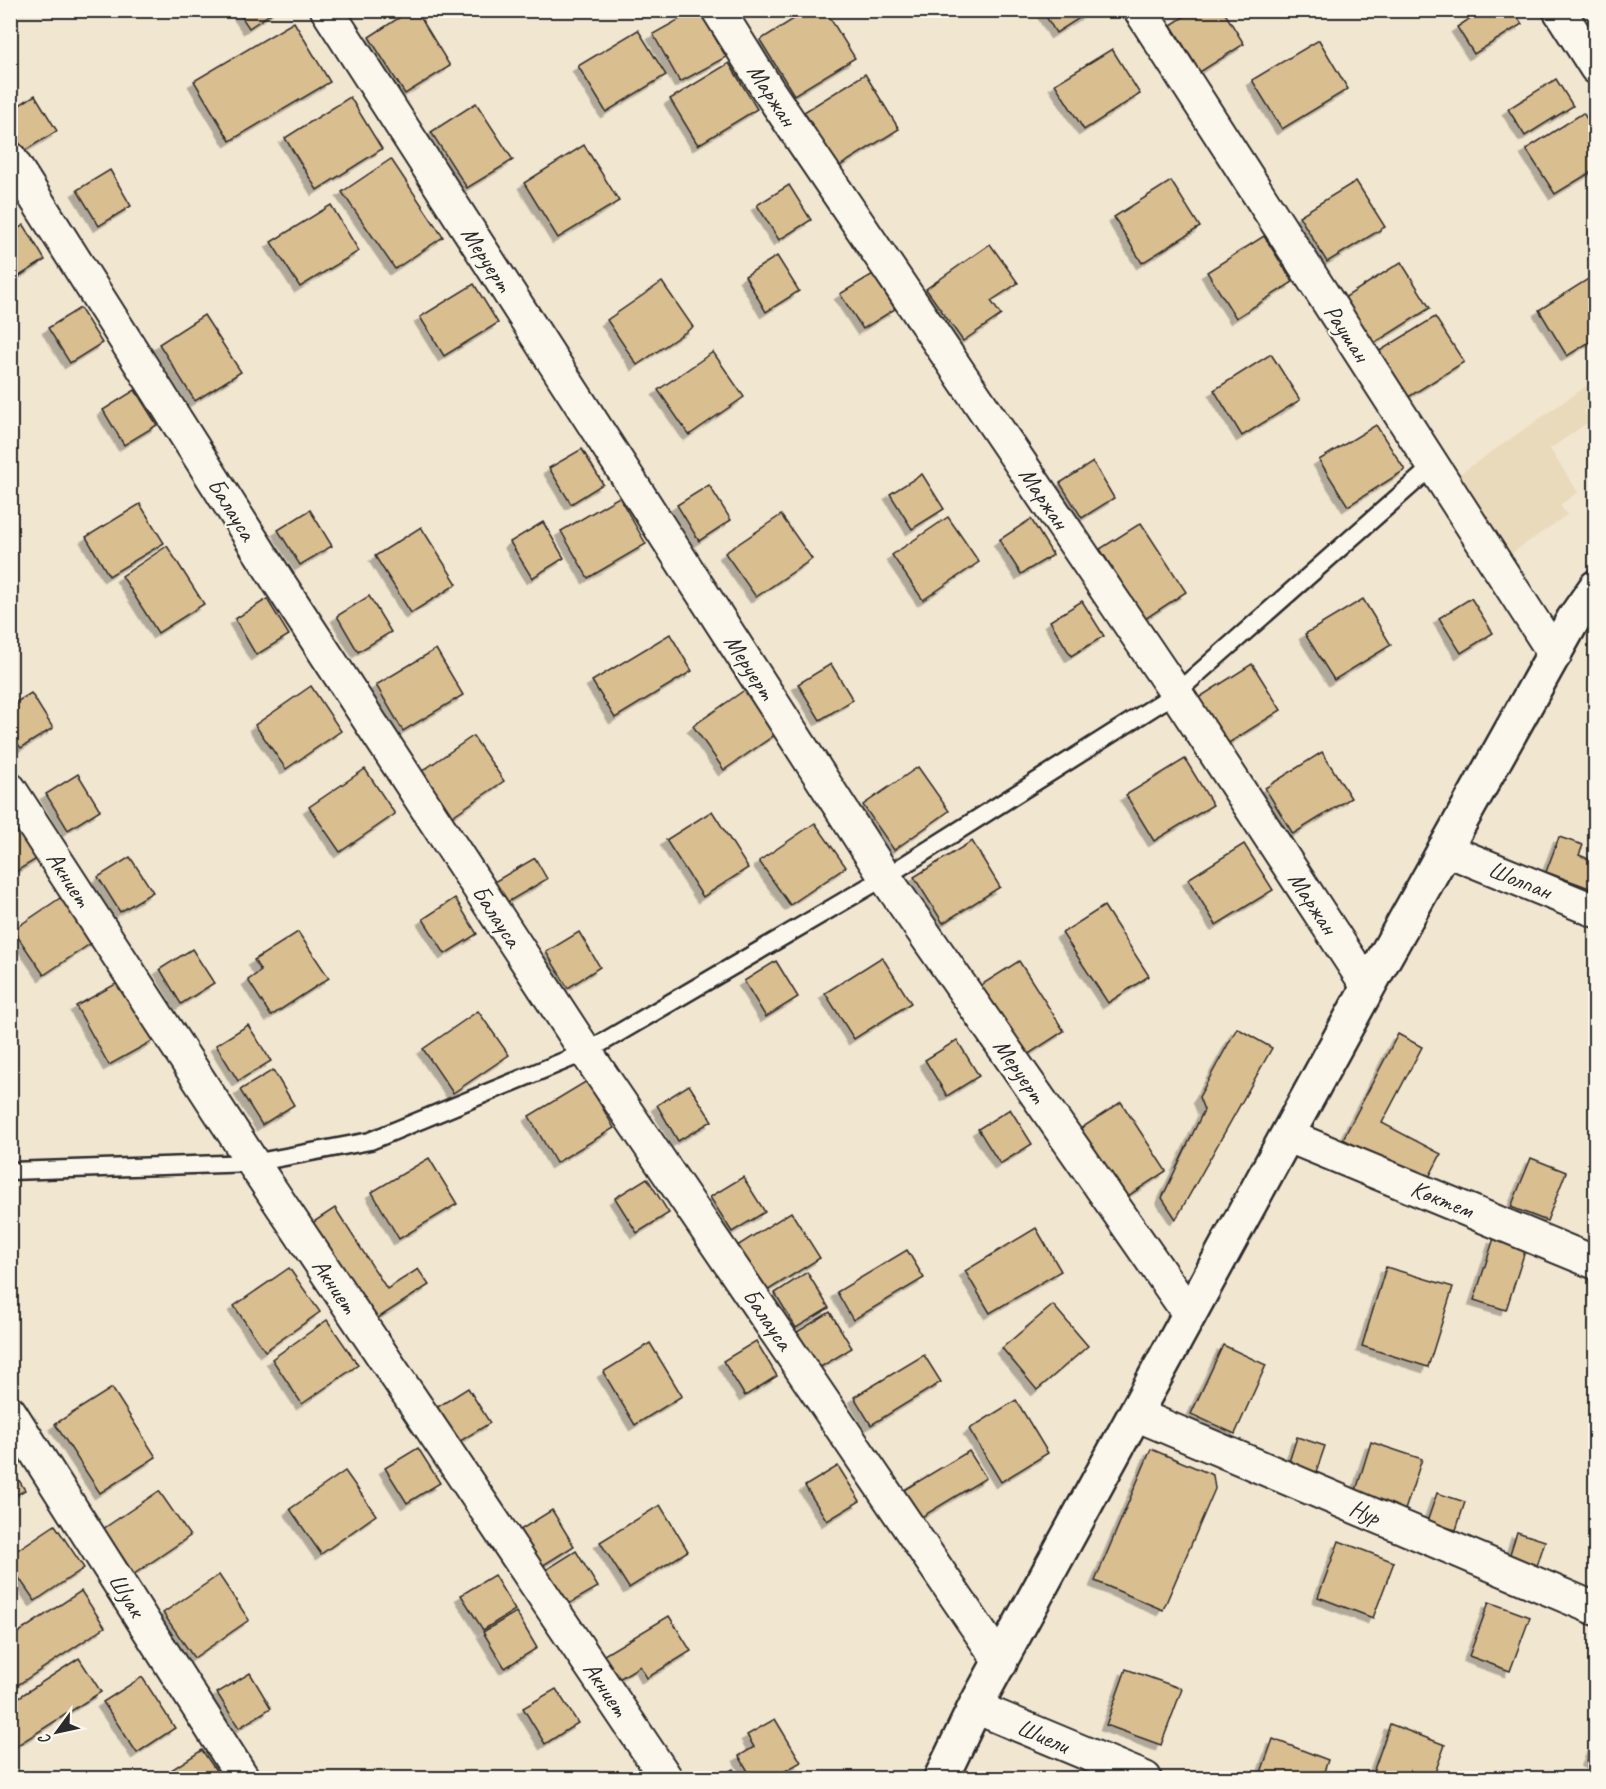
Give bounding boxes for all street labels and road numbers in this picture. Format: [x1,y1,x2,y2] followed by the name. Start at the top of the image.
[741,58,804,134] street label: Маржан
[455,220,520,298] street label: Меруерт
[1317,299,1377,368] street label: Раушан
[1012,461,1077,537] street label: Маржан
[201,472,264,547] street label: Балауса
[718,628,783,706] street label: Меруерт
[40,845,98,913] street label: Акниет
[1484,854,1558,907] street label: Шолпан
[1282,866,1345,942] street label: Маржан
[466,879,529,954] street label: Балауса
[987,1033,1053,1110] street label: Меруерт
[1407,1173,1479,1226] street label: Көктем
[306,1253,365,1320] street label: Акниет
[736,1282,800,1357] street label: Балауса
[1345,1492,1386,1532] street label: Нур
[102,1568,153,1624] street label: Шуак
[577,1656,636,1723] street label: Акниет
[1013,1712,1076,1761] street label: Шиели

